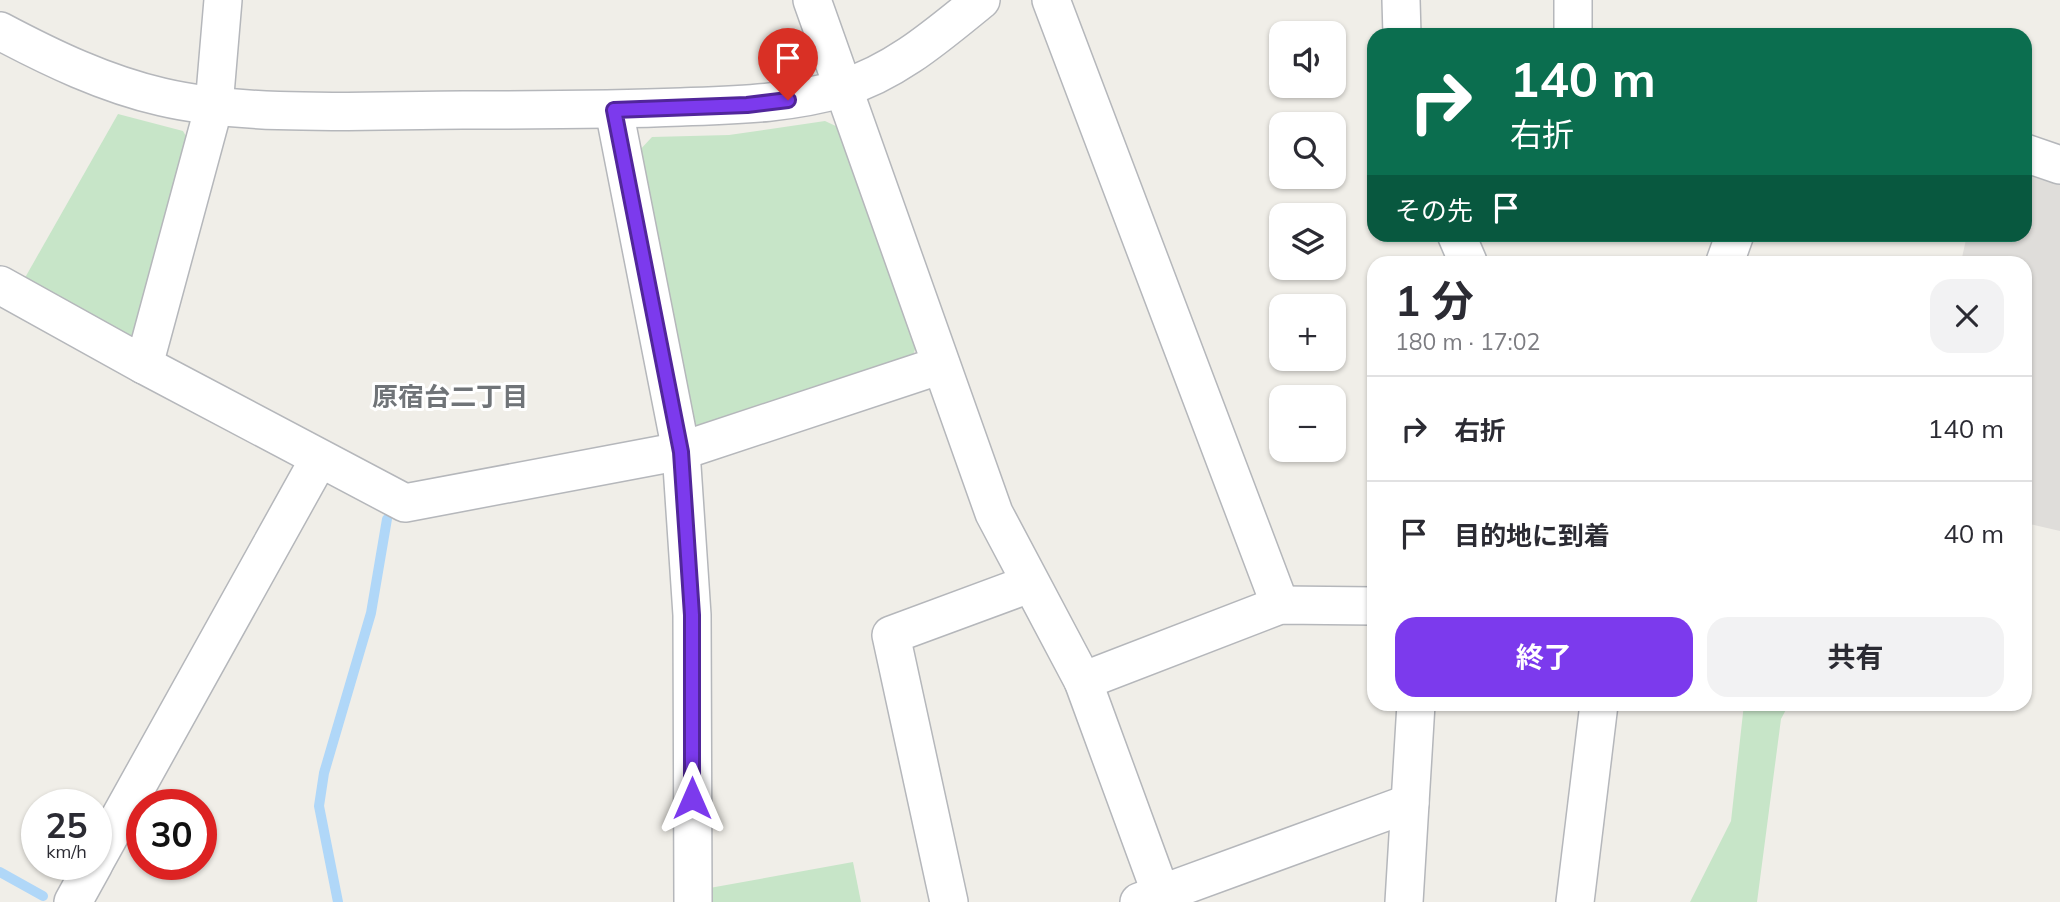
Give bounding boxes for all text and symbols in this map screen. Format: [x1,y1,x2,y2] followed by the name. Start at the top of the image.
[1269,21,1346,462] map controls
[1269,21,1346,98] button: sound
[758,28,818,100] pin
[769,39,807,77] icon: arrive
[1510,48,1656,109] text: 140 m
[1395,56,1486,147] icon: right
[1269,112,1346,189] button: search
[1510,114,1574,154] text: 右折
[1487,189,1525,227] icon: arrive
[1395,194,1473,227] text: その先
[1269,203,1346,280] button: layers
[1395,274,1474,327] text: 1 分
[1930,279,2004,353] button: close
[1269,294,1346,371] button: +
[1395,327,1540,356] text: 180 m · 17:02
[372,380,528,413] district label: 原宿台二丁目
[1269,385,1346,462] button: −
[1395,410,1433,448] icon: right
[1928,412,2004,445] text: 140 m
[1454,414,1506,447] text: 右折
[1395,515,1433,553] icon: arrive
[1943,517,2004,550] text: 40 m
[1454,519,1610,552] text: 目的地に到着
[1395,617,1693,697] button: 終了
[1707,617,2004,697] button: 共有
[655,761,729,835] position arrow
[126,789,217,880] speed limit sign: 30
[45,803,88,847] text: 25
[46,840,87,863] text: km/h

